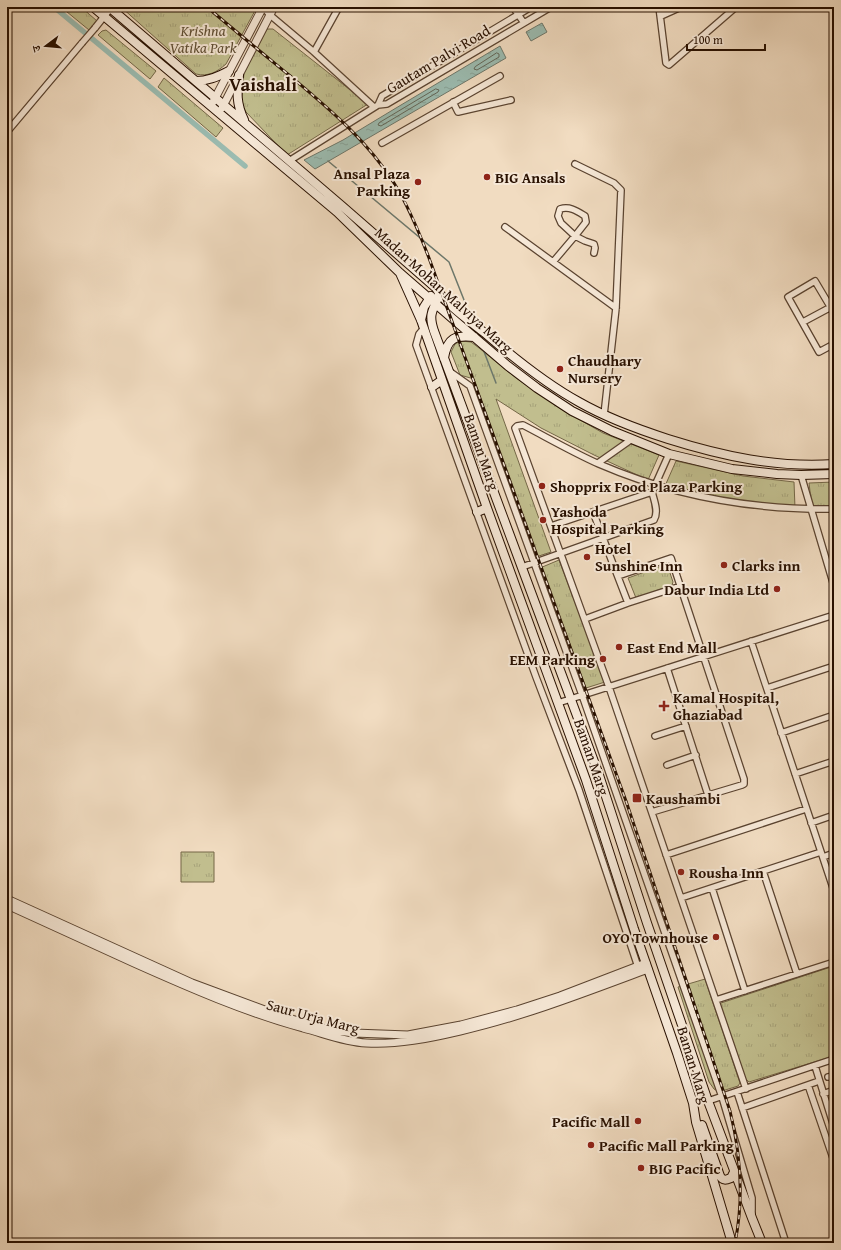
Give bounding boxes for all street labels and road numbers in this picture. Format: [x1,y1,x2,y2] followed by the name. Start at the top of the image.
[382,20,494,98] street label: Gautam Palvi Road
[370,222,518,358] street label: Madan Mohan Malviya Marg
[459,411,505,494] street label: Baman Marg
[569,716,615,799] street label: Baman Marg
[264,993,362,1039] street label: Saur Urja Marg
[672,1024,716,1107] street label: Baman Marg

